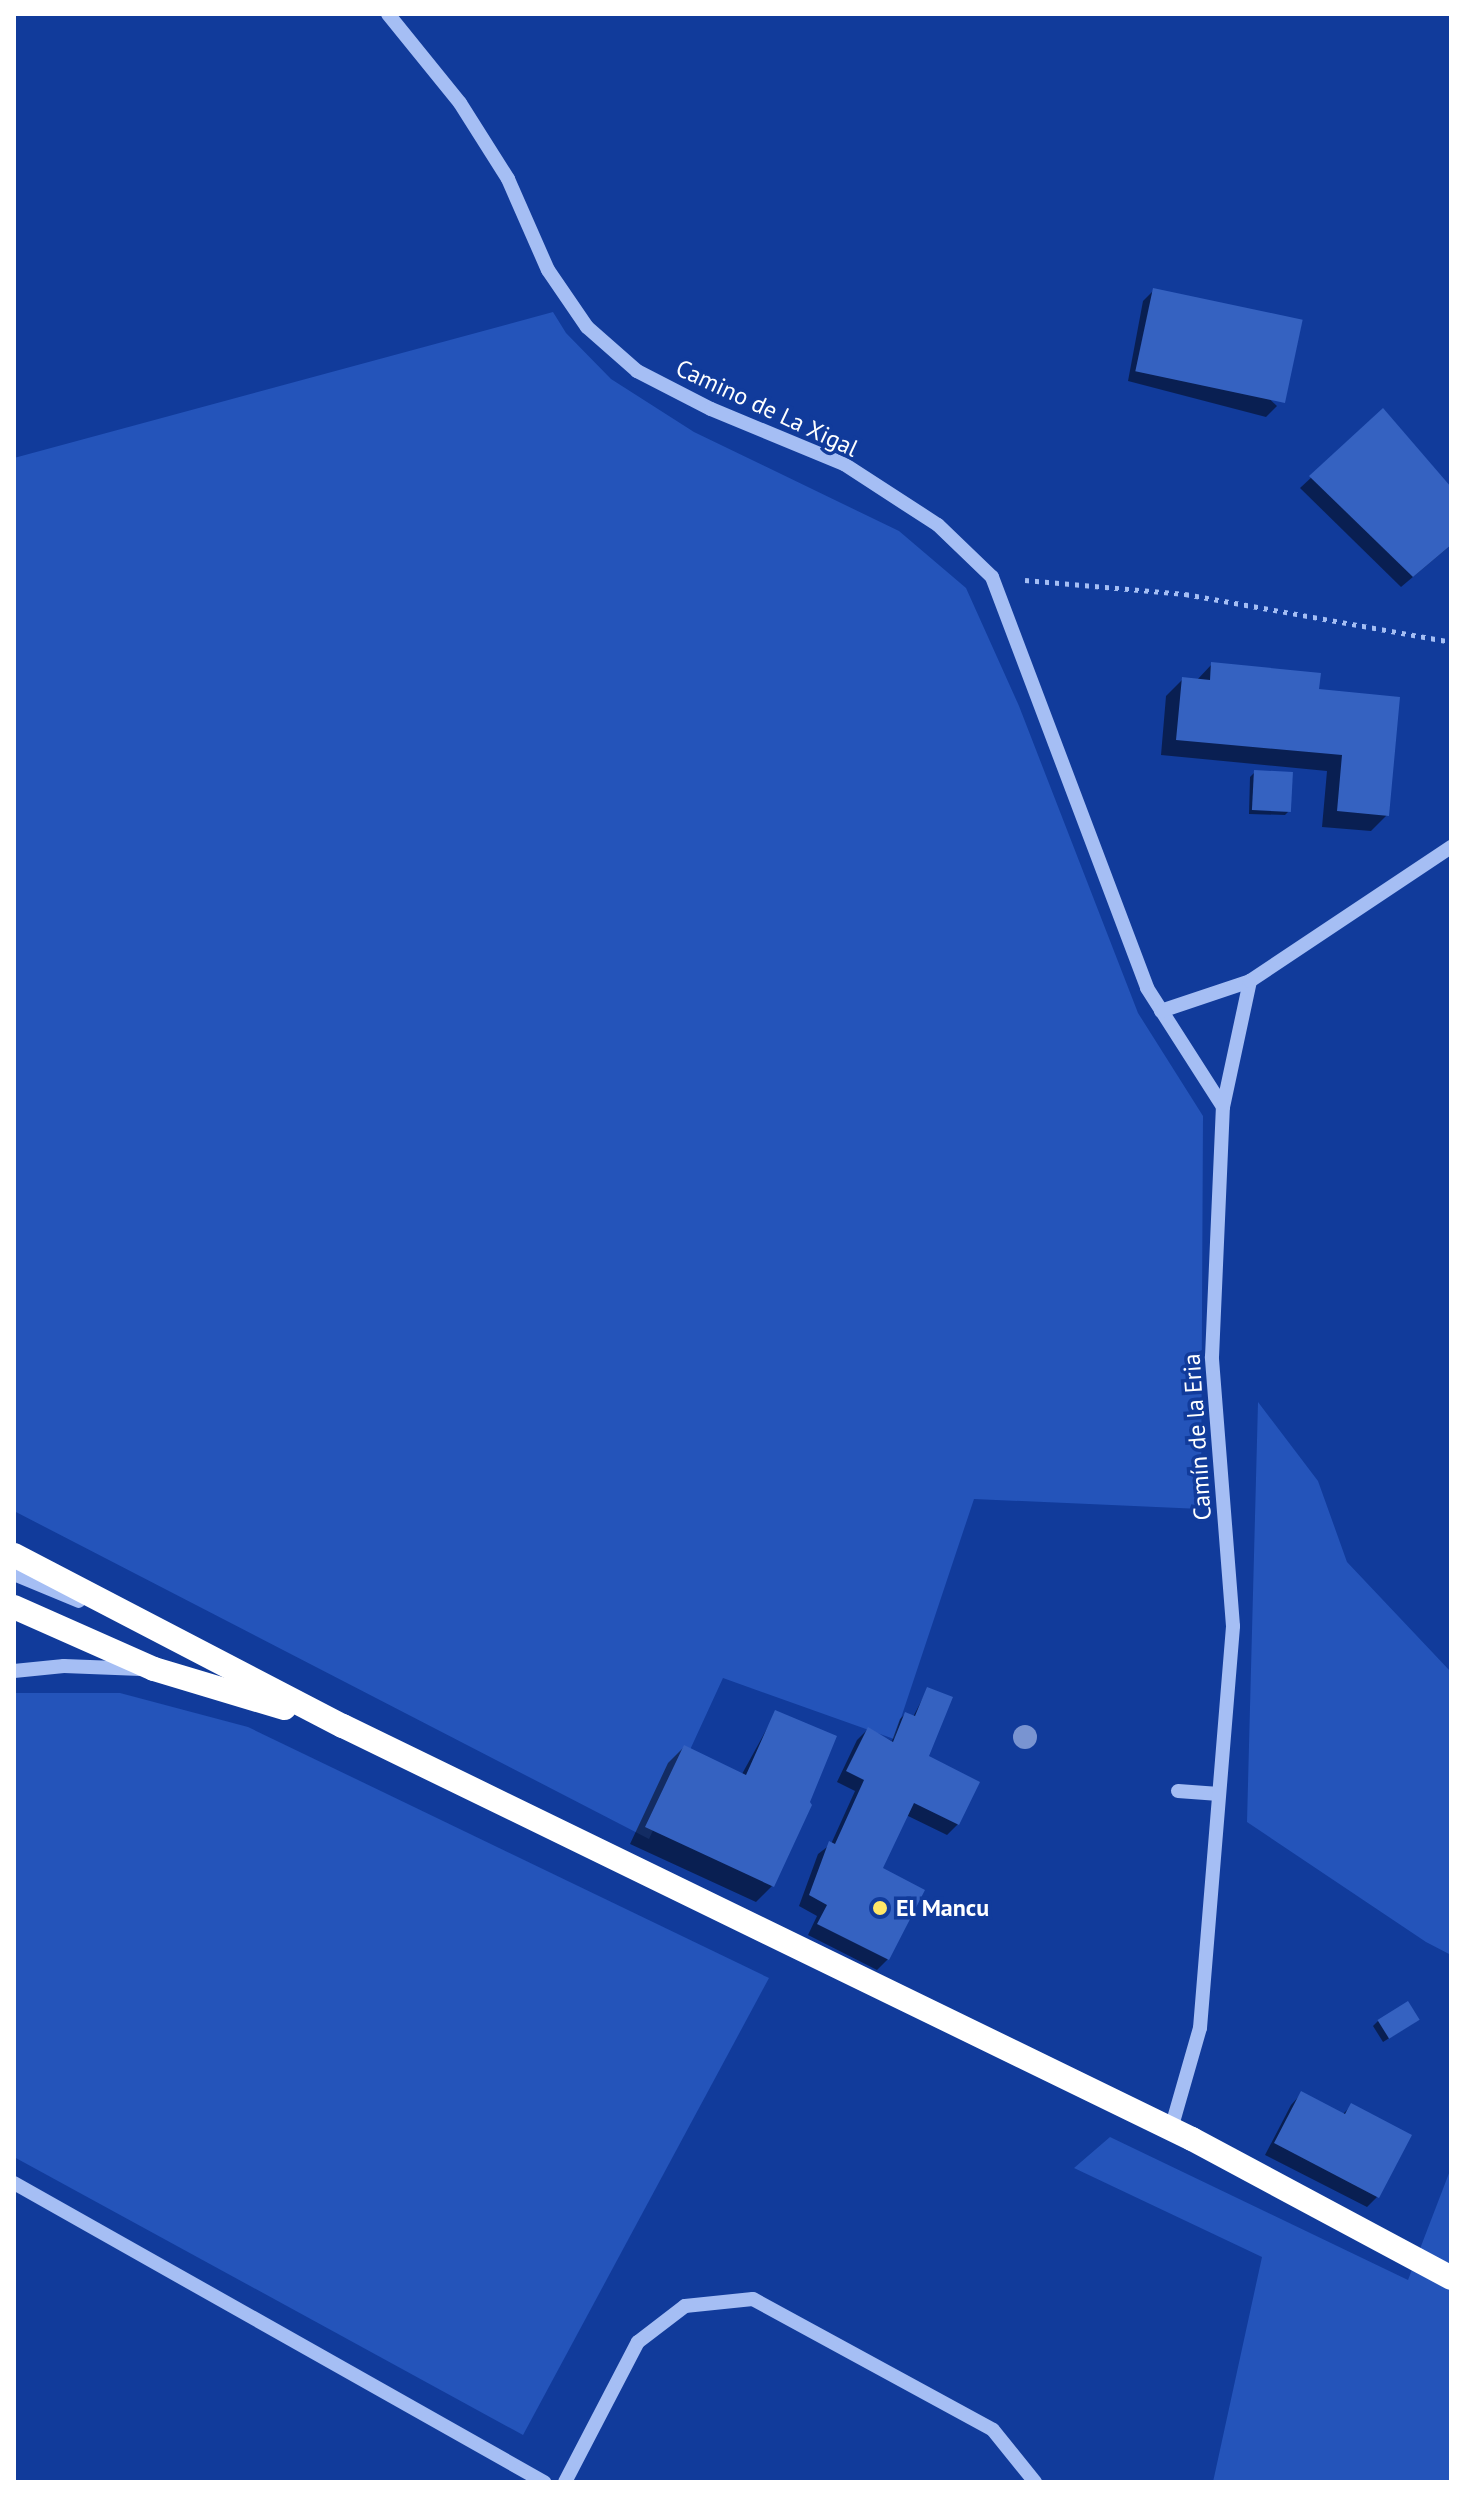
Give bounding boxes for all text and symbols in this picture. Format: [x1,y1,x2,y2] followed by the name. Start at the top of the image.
[671,353,863,463] street label: Camino de La Xigal
[1177,1353,1217,1521] street label: Camín de la Eria
[896,1894,989,1922] place label: El Mancu
[871,1899,889,1917] marker: El Mancu

